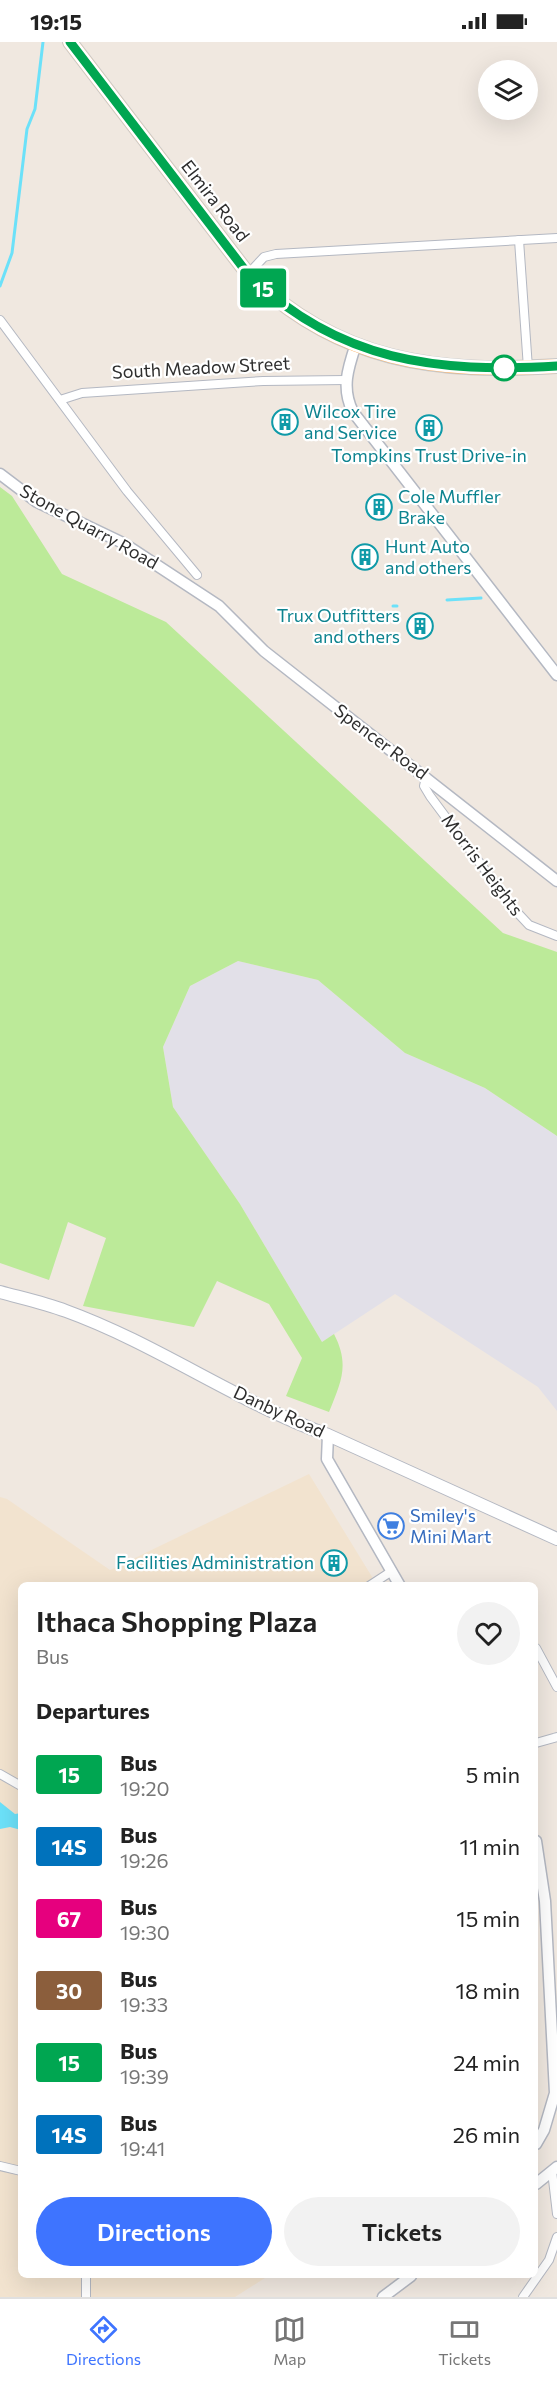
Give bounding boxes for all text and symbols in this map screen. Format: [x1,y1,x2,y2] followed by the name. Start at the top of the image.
[30,8,82,35] text: 19:15
[478,60,538,120] map controls
[478,60,538,120] button: layers
[177,155,254,246] street label: Elmira Road
[236,268,290,308] line badge: 15
[252,276,274,301] text: 15
[111,351,290,383] street label: South Meadow Street
[491,355,517,381] unlabelled marker
[304,400,397,443] place label: Wilcox Tire and Service
[270,407,300,437] building icon: Wilcox Tire and Service
[414,413,444,443] building icon: Tompkins Trust Drive-in
[331,444,527,466] place label: Tompkins Trust Drive-in
[16,479,163,573] street label: Stone Quarry Road
[398,485,501,528] place label: Cole Muffler Brake
[364,492,394,522] building icon: Cole Muffler Brake
[385,535,471,578] place label: Hunt Auto and others
[350,542,380,572] building icon: Hunt Auto and others
[277,604,400,647] place label: Trux Outfitters and others
[405,611,435,641] building icon: Trux Outfitters and others
[330,699,433,784] street label: Spencer Road
[437,809,528,920] street label: Morris Heights
[230,1380,329,1442] street label: Danby Road
[410,1504,491,1547] place label: Smiley's Mini Mart
[376,1511,406,1541] supermarket icon: Smiley's Mini Mart
[319,1548,349,1578] building icon: Facilities Administration
[116,1551,314,1573] place label: Facilities Administration
[457,1602,520,1665] button: heart
[36,1604,317,1638] text: Ithaca Shopping Plaza
[36,1644,69,1668] text: Bus
[36,1697,150,1724] text: Departures
[120,1749,157,1776] text: Bus
[466,1761,520,1788] text: 5 min
[58,1762,80,1787] text: 15
[120,1776,170,1800] text: 19:20
[120,1821,157,1848] text: Bus
[460,1833,520,1860] text: 11 min
[52,1834,87,1859] text: 14S
[120,1848,169,1872] text: 19:26
[120,1893,157,1920] text: Bus
[456,1905,520,1932] text: 15 min
[57,1906,81,1931] text: 67
[120,1920,170,1944] text: 19:30
[120,1965,157,1992] text: Bus
[456,1977,520,2004] text: 18 min
[56,1978,82,2003] text: 30
[120,1992,168,2016] text: 19:33
[120,2037,157,2064] text: Bus
[453,2049,520,2076] text: 24 min
[58,2050,80,2075] text: 15
[120,2064,169,2088] text: 19:39
[120,2109,157,2136] text: Bus
[453,2121,520,2148] text: 26 min
[52,2122,87,2147] text: 14S
[120,2136,165,2160] text: 19:41
[36,2197,272,2266] button: Directions
[284,2197,520,2266] button: Tickets
[66,2313,141,2368] tab: Directions
[273,2313,306,2368] tab: Map
[438,2313,491,2368] tab: Tickets

